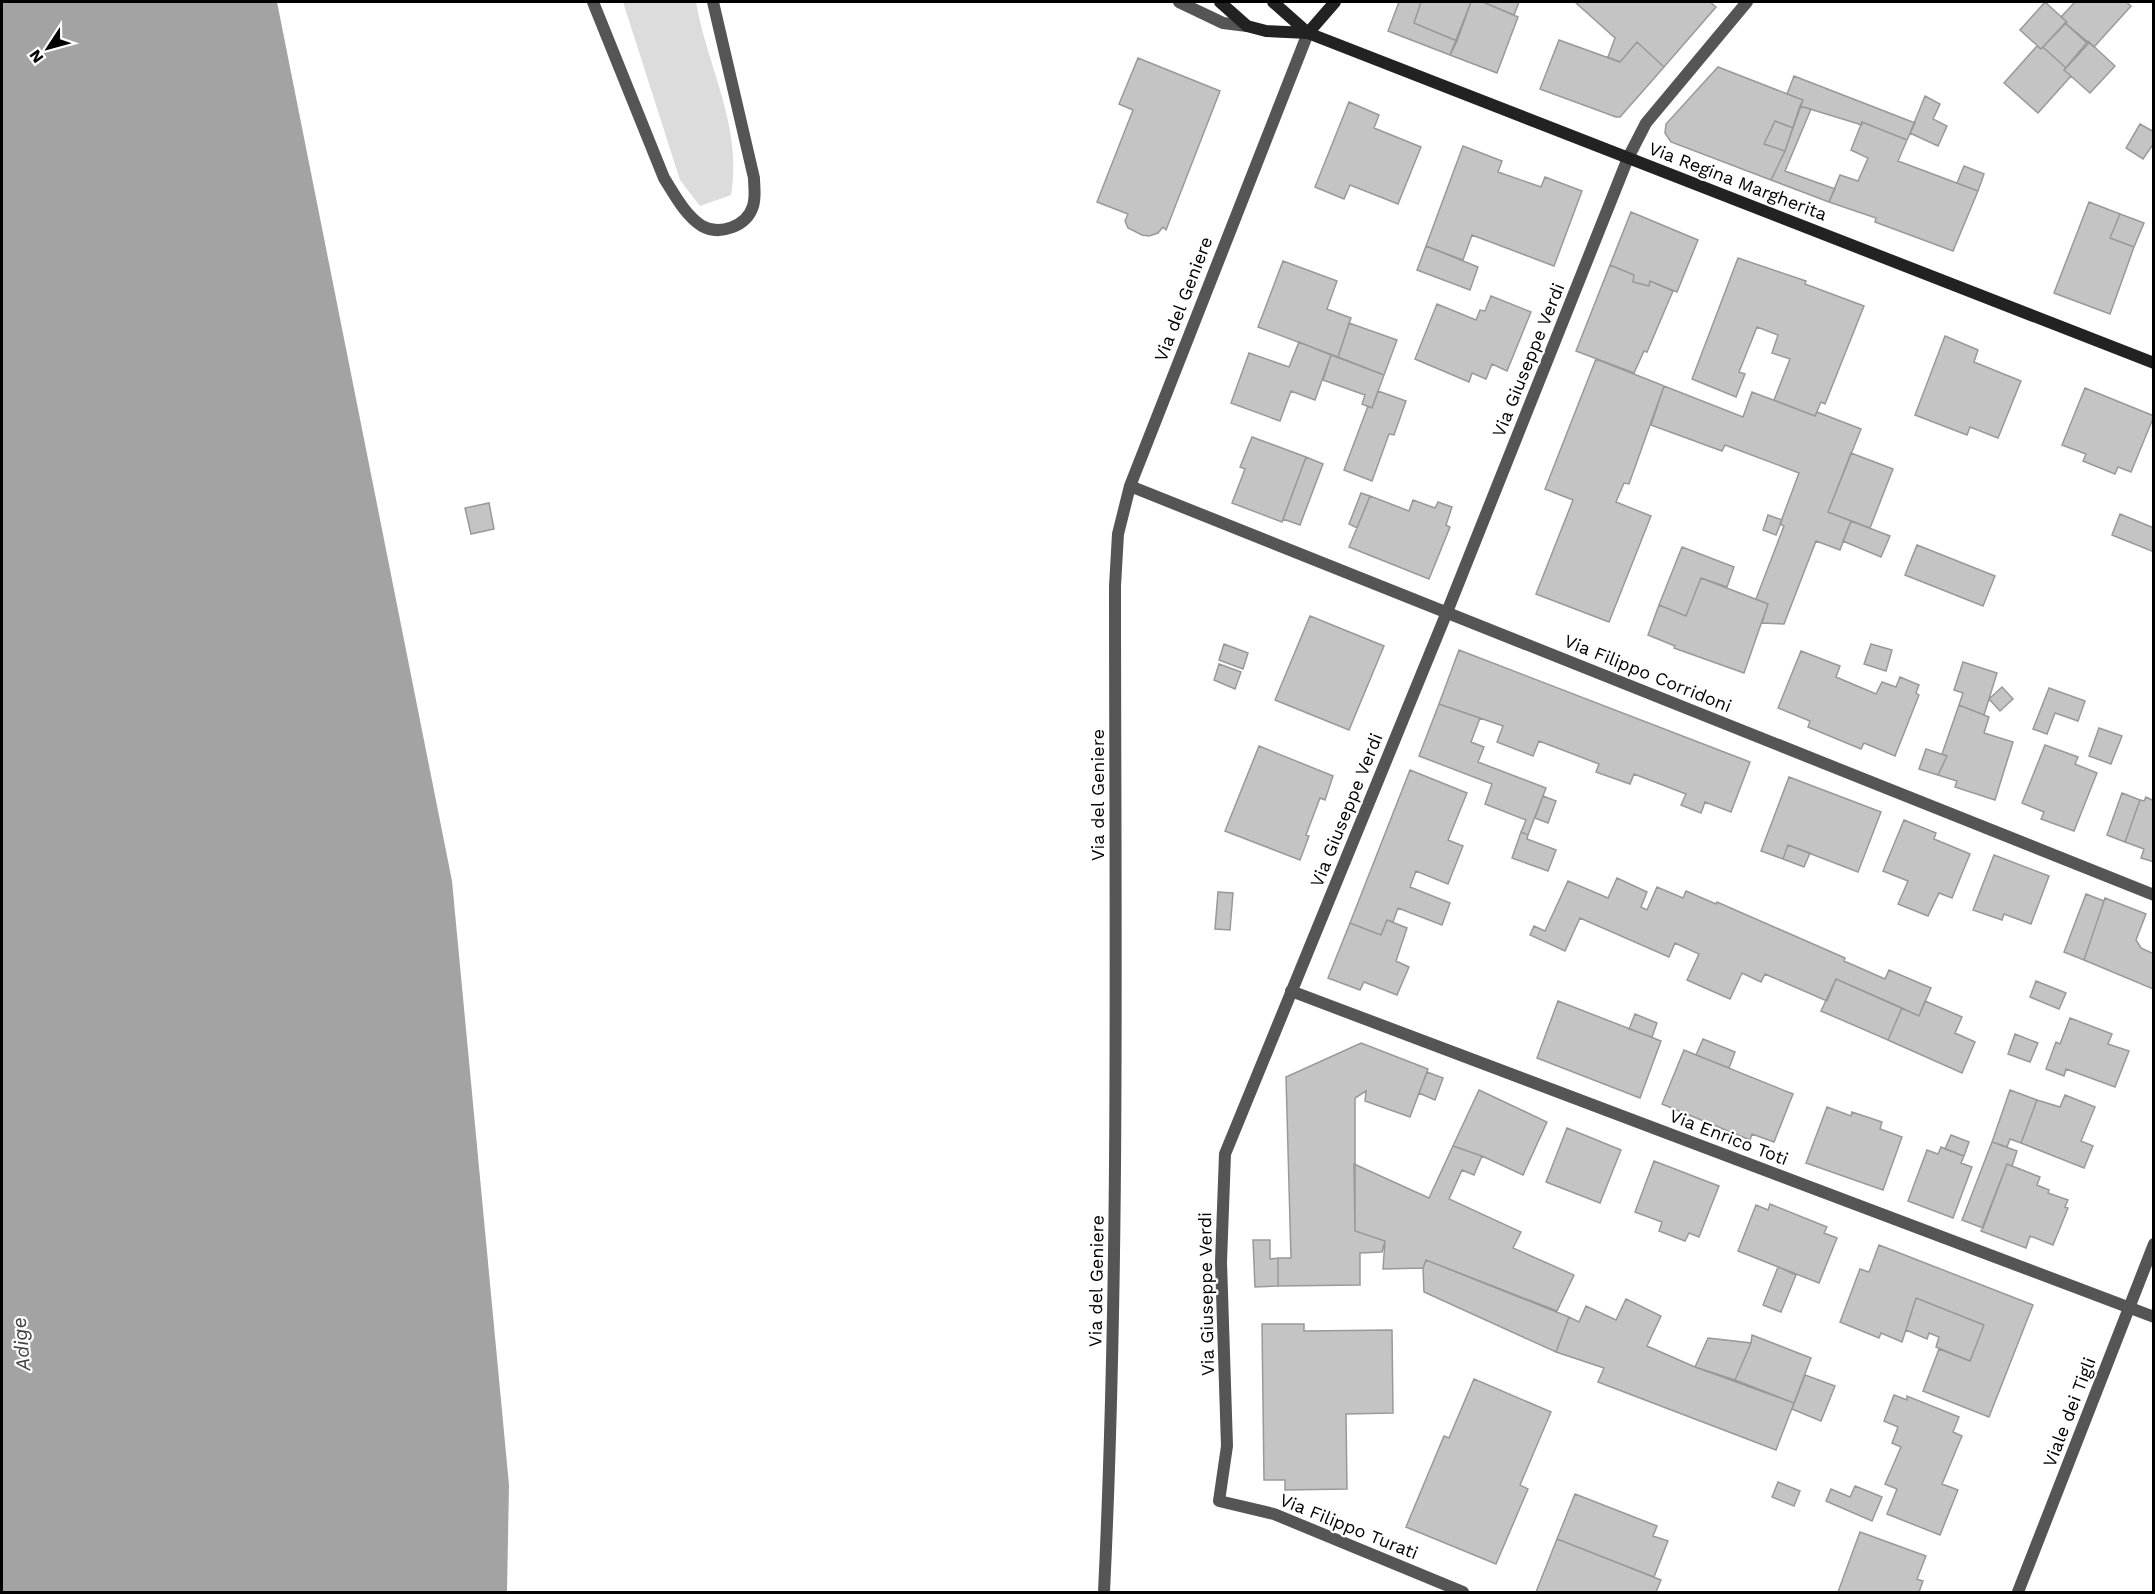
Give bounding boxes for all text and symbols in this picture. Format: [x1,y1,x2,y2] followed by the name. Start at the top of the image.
[18,18,78,78] north arrow
[25,46,47,67] text: N
[1646,137,1830,225] street label: Via Regina Margherita
[1150,234,1216,364] street label: Via del Geniere
[1488,280,1568,440] street label: Via Giuseppe Verdi
[1561,630,1735,716] street label: Via Filippo Corridoni
[1087,729,1108,861] street label: Via del Geniere
[1306,730,1386,890] street label: Via Giuseppe Verdi
[1667,1105,1791,1169] street label: Via Enrico Toti
[1194,1212,1218,1376] street label: Via Giuseppe Verdi
[1084,1215,1108,1347] street label: Via del Geniere
[7,1316,35,1373] water label: Adige
[2038,1354,2100,1470] street label: Viale dei Tigli
[1277,1489,1421,1563] street label: Via Filippo Turati

